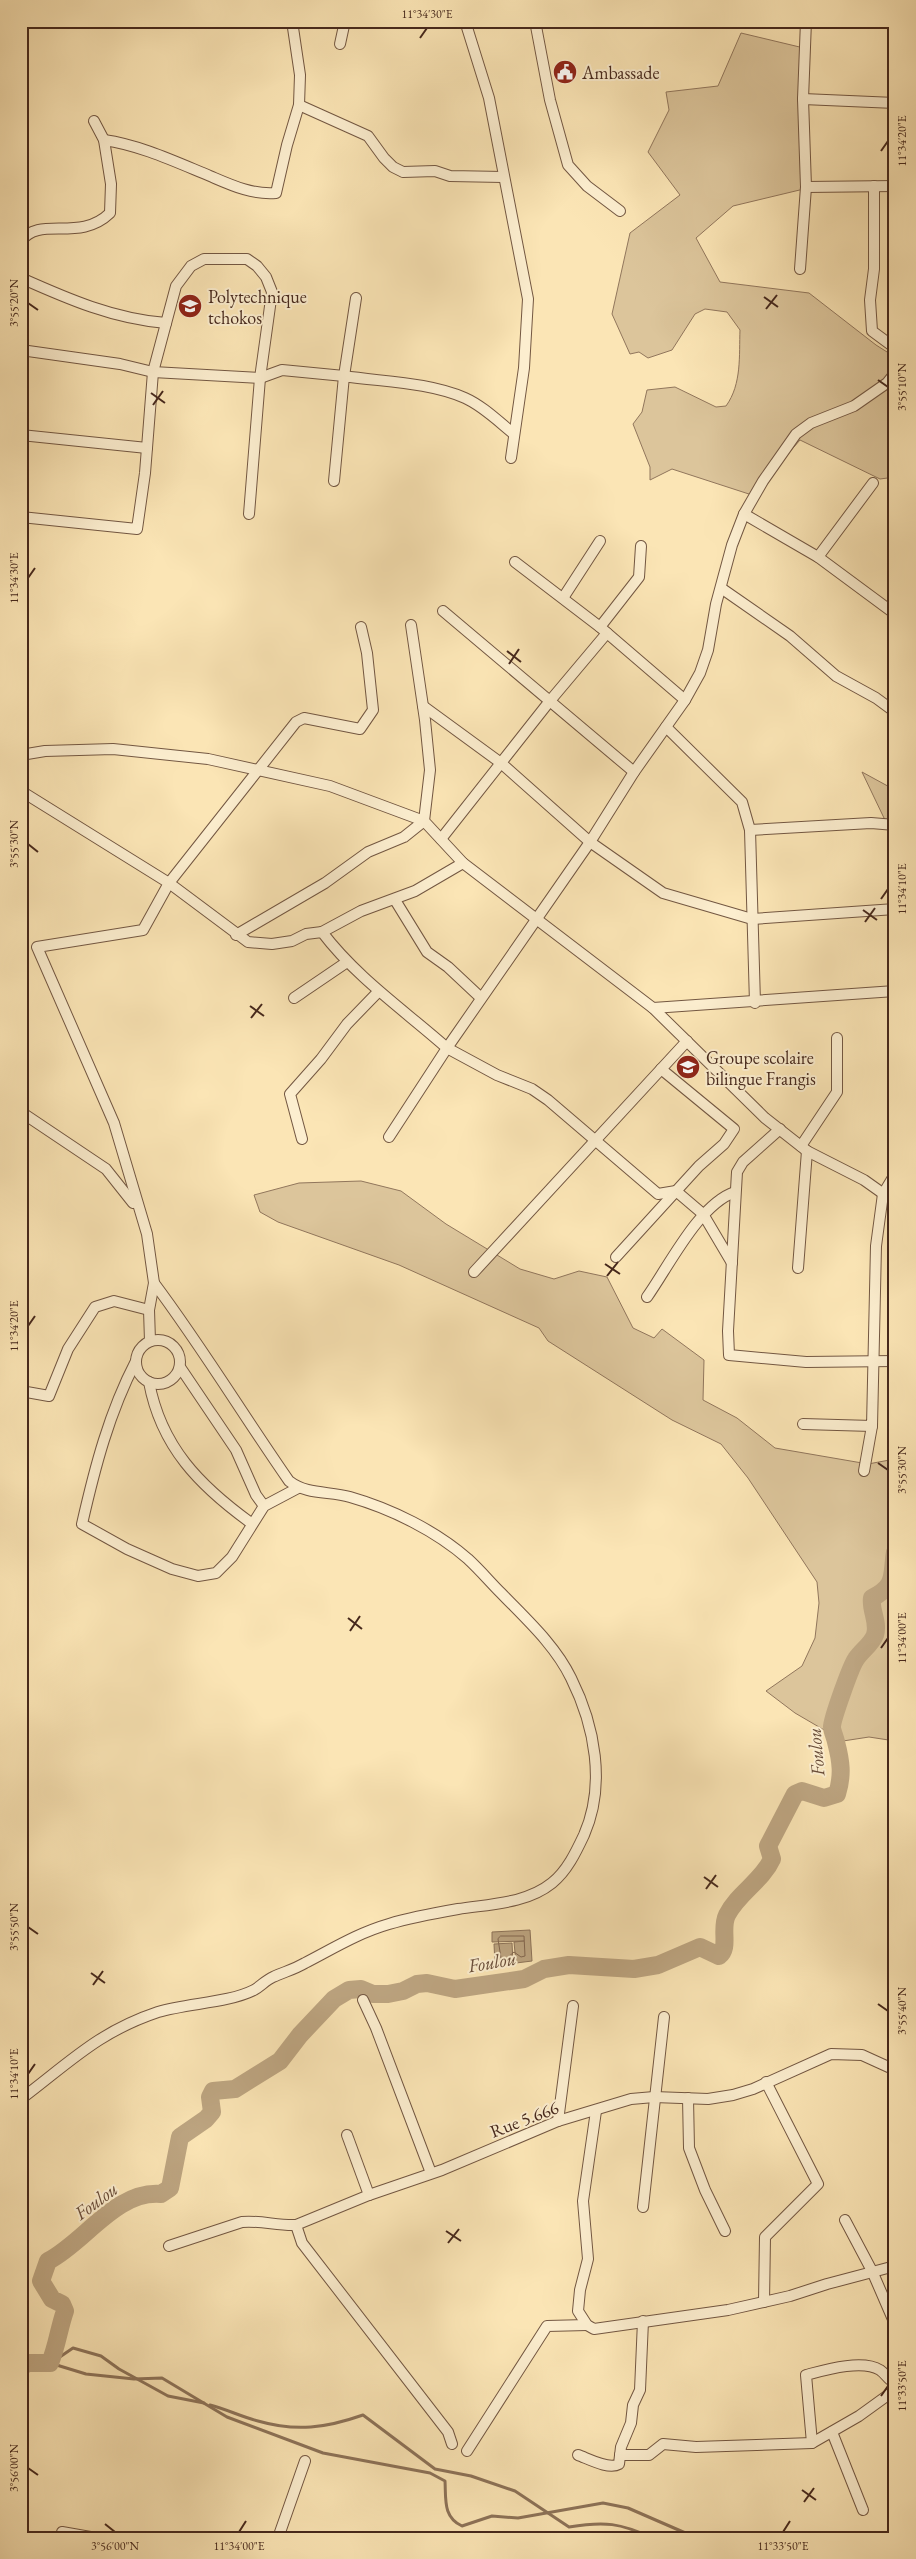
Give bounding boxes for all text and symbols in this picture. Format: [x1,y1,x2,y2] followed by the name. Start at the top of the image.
[401,6,453,22] text: 11°34'30"E
[552,59,578,85] public building icon: Ambassade
[581,61,660,84] place label: Ambassade
[894,115,910,167] text: 11°34'20"E
[6,278,22,327] text: 3°55'20"N
[208,285,307,329] place label: Polytechnique tchokos
[177,293,203,319] school or university icon: Polytechnique tchokos
[894,362,910,411] text: 3°55'10"N
[6,552,22,604] text: 11°34'30"E
[6,819,22,868] text: 3°55'30"N
[894,863,910,915] text: 11°34'10"E
[706,1046,816,1090] place label: Groupe scolaire bilingue Frangis
[675,1054,701,1080] school or university icon: Groupe scolaire bilingue Frangis
[6,1300,22,1352] text: 11°34'20"E
[894,1445,910,1494] text: 3°55'30"N
[894,1612,910,1664] text: 11°34'00"E
[801,1727,831,1778] water label: Foulou
[6,1902,22,1951] text: 3°55'50"N
[465,1945,518,1979] water label: Foulou
[894,1986,910,2035] text: 3°55'40"N
[6,2048,22,2100] text: 11°34'10"E
[486,2095,562,2143] street label: Rue 5.666
[68,2176,123,2226] water label: Foulou
[894,2360,910,2412] text: 11°33'50"E
[6,2443,22,2492] text: 3°56'00"N
[91,2538,140,2554] text: 3°56'00"N
[213,2538,265,2554] text: 11°34'00"E
[757,2538,809,2554] text: 11°33'50"E

